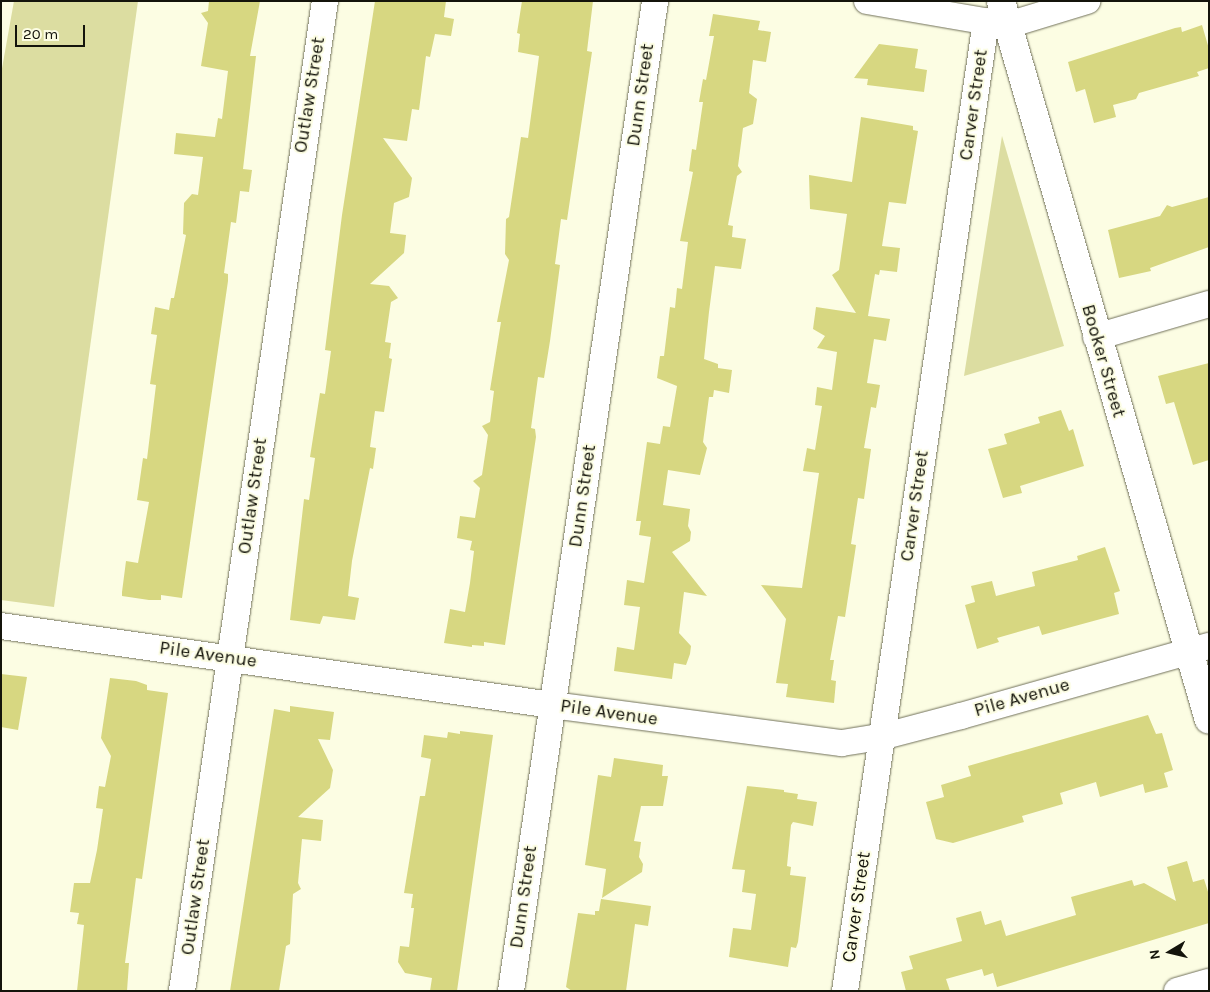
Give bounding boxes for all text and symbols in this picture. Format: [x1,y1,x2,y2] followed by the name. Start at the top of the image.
[18,15,88,47] scale bar
[23,25,58,43] text: 20 m
[290,35,330,155] street label: Outlaw Street
[622,42,660,148] street label: Dunn Street
[955,48,993,162] street label: Carver Street
[1076,302,1130,420] street label: Booker Street
[234,436,272,556] street label: Outlaw Street
[564,443,602,549] street label: Dunn Street
[896,449,934,563] street label: Carver Street
[158,637,258,673] street label: Pile Avenue
[972,673,1072,723] street label: Pile Avenue
[559,695,659,731] street label: Pile Avenue
[177,837,215,957] street label: Outlaw Street
[505,844,543,950] street label: Dunn Street
[838,850,876,964] street label: Carver Street
[1145,927,1195,977] north arrow
[1146,948,1164,961] text: N

